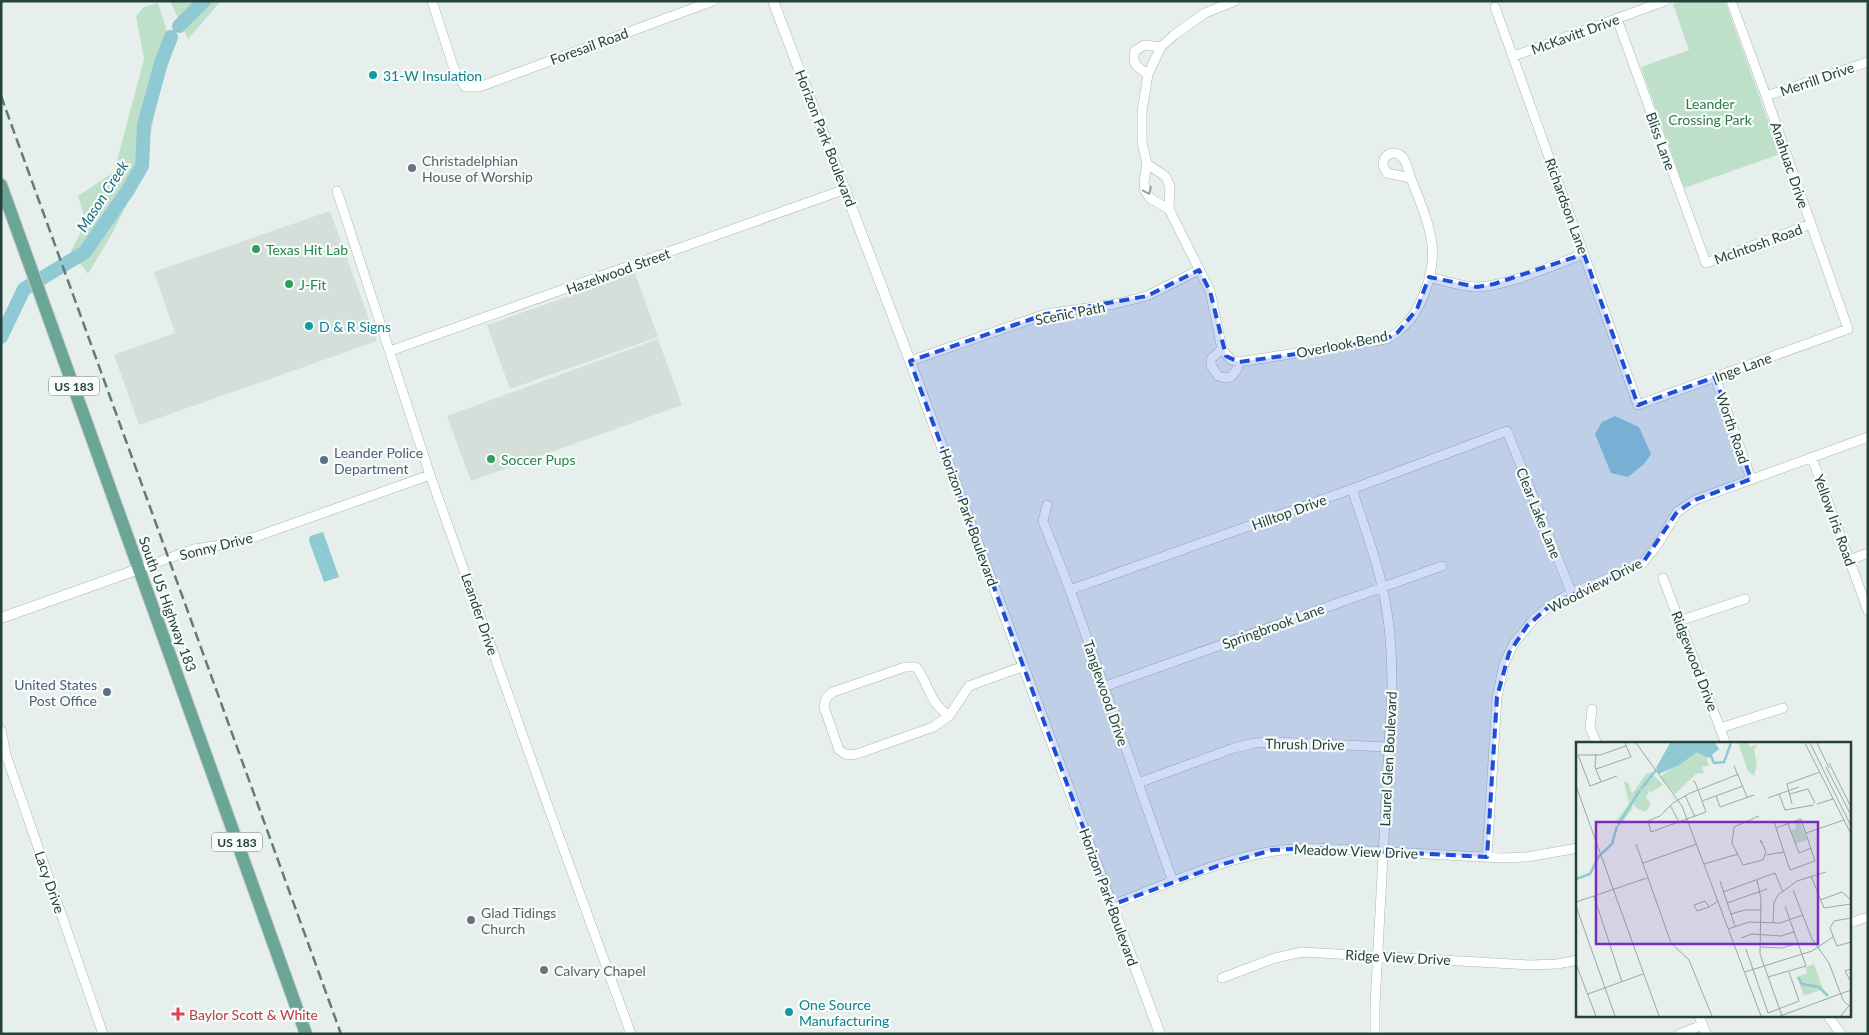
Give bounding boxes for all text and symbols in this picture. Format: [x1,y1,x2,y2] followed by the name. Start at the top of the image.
[1529,10,1621,58] street label: McKavitt Drive
[548,24,630,68] street label: Foresail Road
[1778,58,1856,100] street label: Merrill Drive
[383,67,482,84] place label: 31-W Insulation
[792,67,860,209] street label: Horizon Park Boulevard
[367,69,379,81] marker: 31-W Insulation
[1668,95,1753,128] park label: Leander Crossing Park
[1643,110,1679,172] street label: Bliss Lane
[1767,119,1813,211] street label: Anahuac Drive
[422,152,533,185] place label: Christadelphian House of Worship
[72,156,132,235] water label: Mason Creek
[1542,156,1592,256] street label: Richardson Lane
[406,162,418,174] marker: Christadelphian House of Worship
[1141,186,1151,195] one-way arrow
[1712,220,1804,268] street label: McIntosh Road
[266,241,348,258] place label: Texas Hit Lab
[250,243,262,255] marker: Texas Hit Lab
[564,244,672,298] street label: Hazelwood Street
[299,276,326,293] place label: J-Fit
[283,278,295,290] marker: J-Fit
[1034,298,1106,328] street label: Scenic Path
[319,318,391,335] place label: D & R Signs
[303,320,315,332] marker: D & R Signs
[1295,327,1389,361] street label: Overlook Bend
[1712,349,1774,385] street label: Inge Lane
[49,376,99,396] road number: US 183
[1713,390,1753,466] street label: Worth Road
[334,444,423,477] place label: Leander Police Department
[936,446,1002,588] street label: Horizon Park Boulevard
[501,451,575,468] place label: Soccer Pups
[485,453,497,465] marker: Soccer Pups
[318,454,330,466] marker: Leander Police Department
[1513,465,1565,561] street label: Clear Lake Lane
[1811,472,1859,568] street label: Yellow Iris Road
[1249,491,1329,533] street label: Hilltop Drive
[178,529,254,563] street label: Sonny Drive
[136,534,200,674] street label: South US Highway 183
[1545,554,1645,616] street label: Woodview Drive
[458,571,502,657] street label: Leander Drive
[1220,600,1326,652] street label: Springbrook Lane
[1668,608,1722,714] street label: Ridgewood Drive
[1080,638,1132,748] street label: Tanglewood Drive
[14,676,97,709] place label: United States Post Office
[101,686,113,698] marker: United States Post Office
[1376,691,1400,827] street label: Laurel Glen Boulevard
[1265,735,1345,753] street label: Thrush Drive
[1576,742,1852,1018] inset map
[1076,826,1142,968] street label: Horizon Park Boulevard
[212,832,262,852] road number: US 183
[1294,840,1418,862] street label: Meadow View Drive
[31,849,69,915] street label: Lacy Drive
[481,904,556,937] place label: Glad Tidings Church
[465,914,477,926] marker: Glad Tidings Church
[1345,946,1451,968] street label: Ridge View Drive
[554,962,646,979] place label: Calvary Chapel
[538,964,550,976] marker: Calvary Chapel
[799,996,889,1029] place label: One Source Manufacturing
[189,1006,318,1023] place label: Baylor Scott & White
[783,1006,795,1018] marker: One Source Manufacturing
[171,1007,185,1021] marker: Baylor Scott & White

